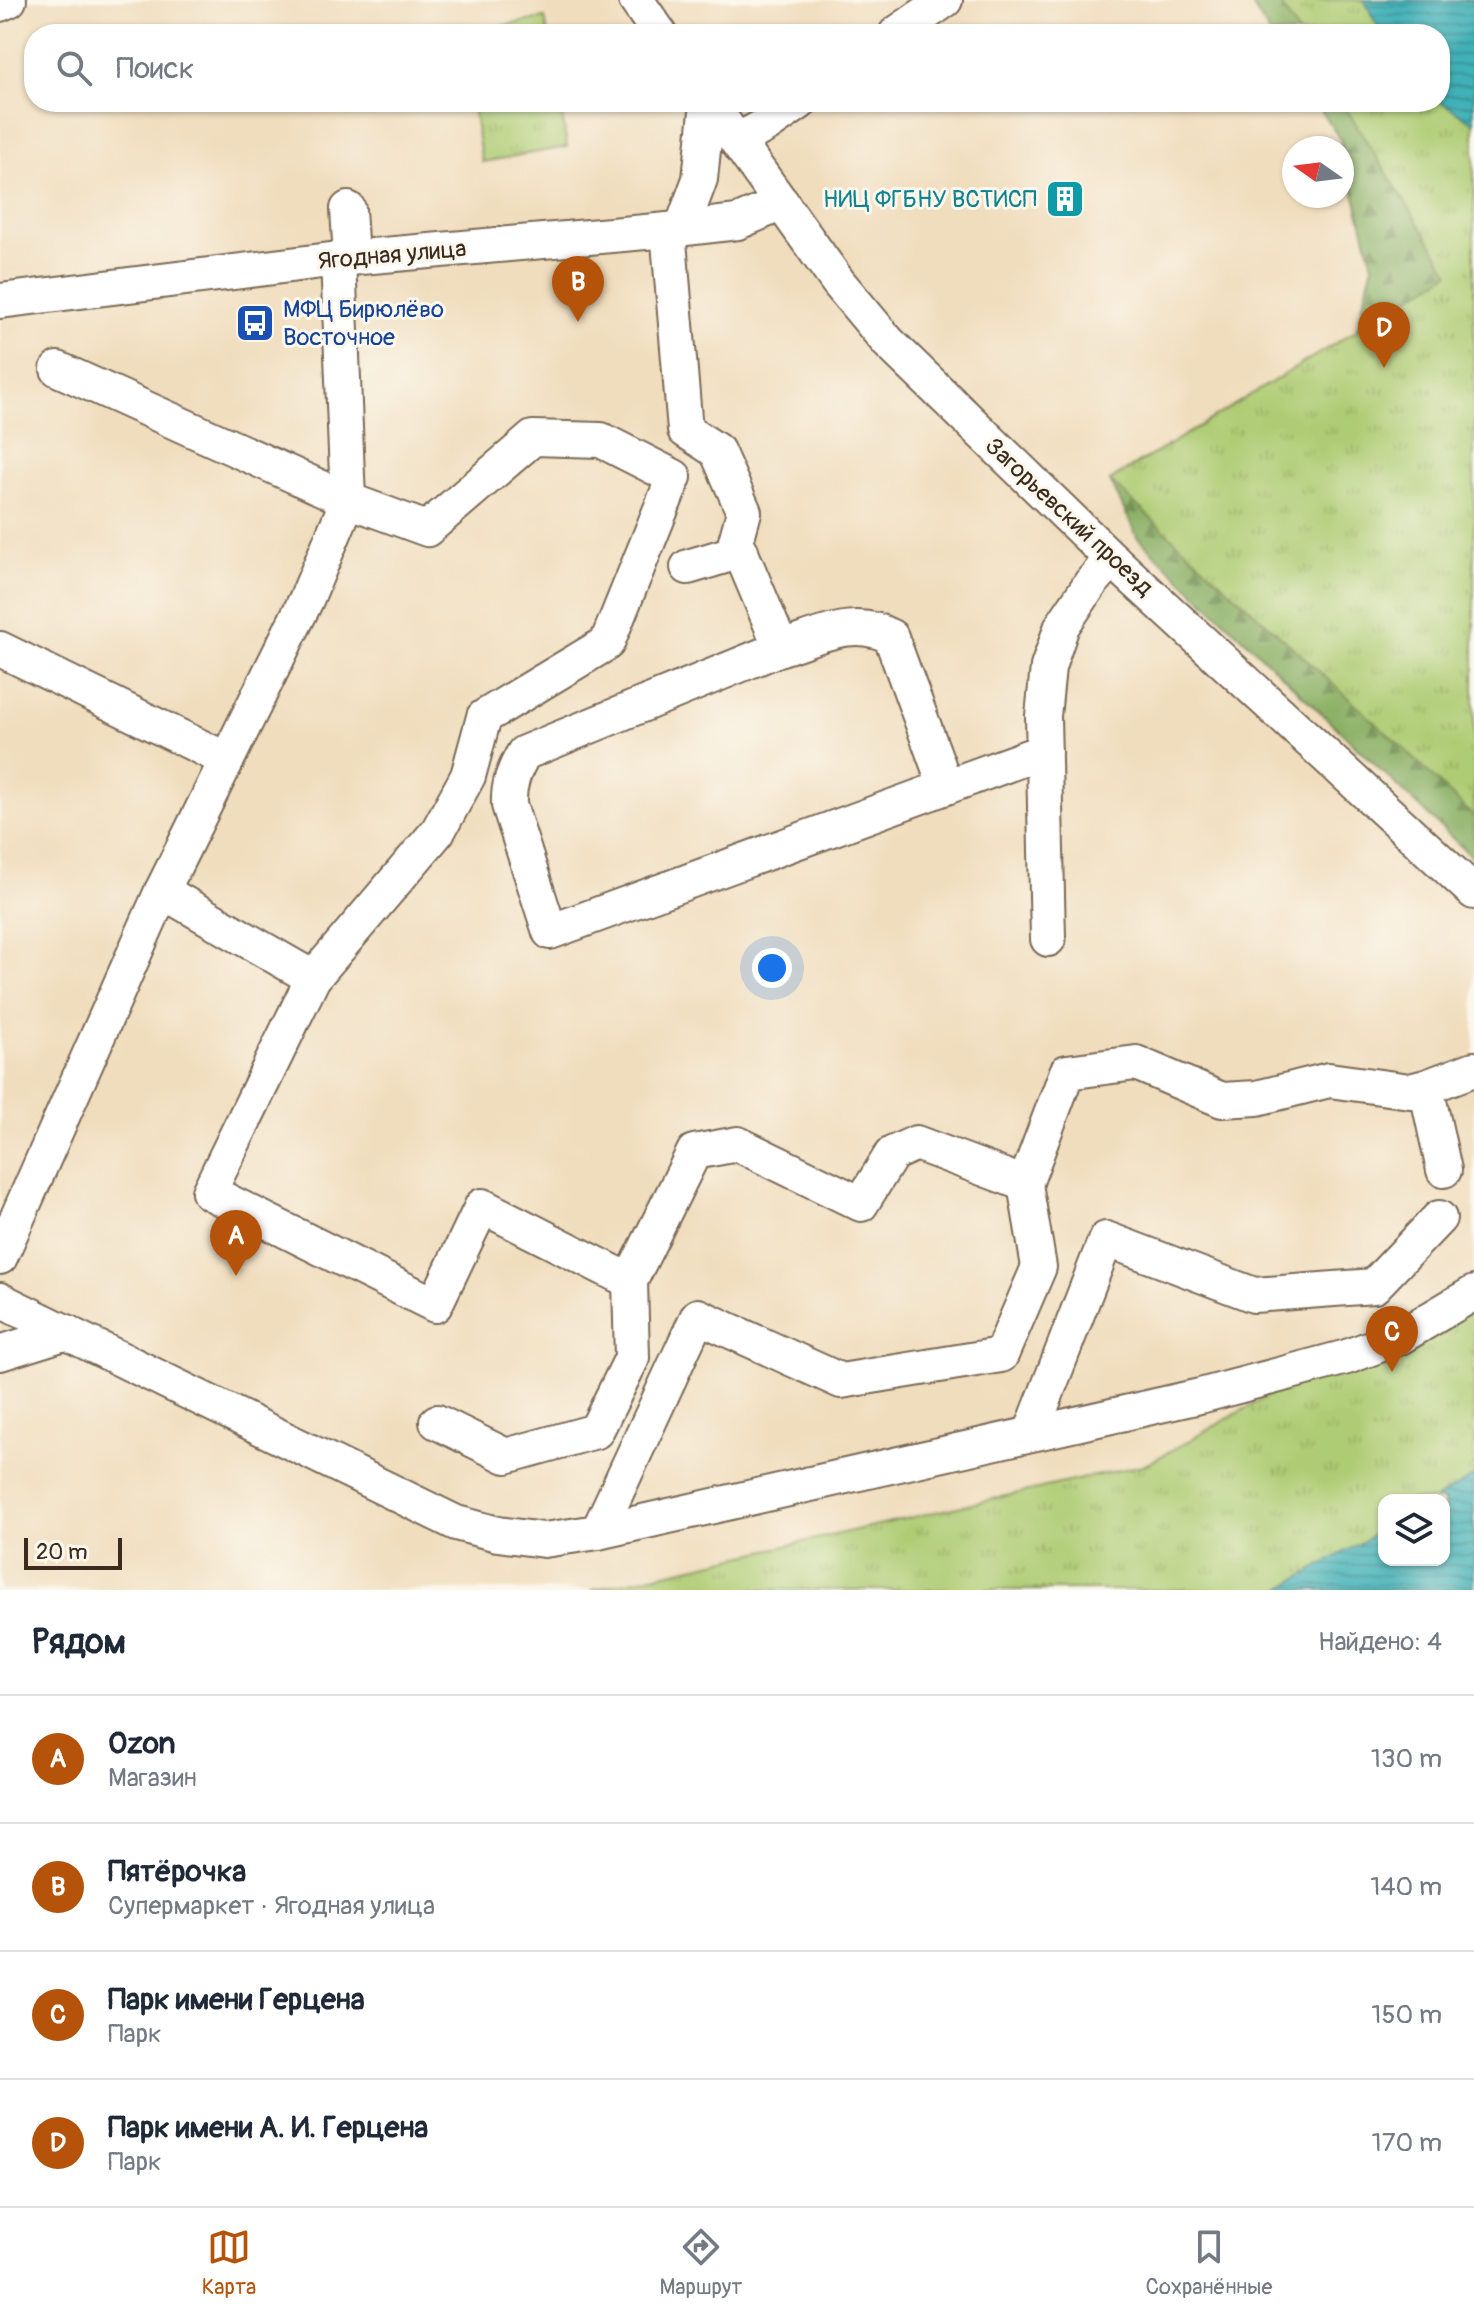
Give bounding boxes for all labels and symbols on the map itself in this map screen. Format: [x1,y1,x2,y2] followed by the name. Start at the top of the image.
[1282,136,1354,208] north arrow
[1044,178,1086,220] building icon: НИЦ ФГБНУ ВСТИСП
[823,185,1037,214] place label: НИЦ ФГБНУ ВСТИСП
[317,234,467,276] street label: Ягодная улица
[552,256,604,322] pin: B
[283,295,444,352] place label: МФЦ Бирюлёво Восточное
[234,302,276,344] bus stop icon: МФЦ Бирюлёво Восточное
[1358,302,1410,368] pin: D
[979,432,1159,603] street label: Загорьевский проезд
[752,948,792,988] your location
[210,1210,262,1276] pin: A
[1366,1306,1418,1372] pin: C
[24,1534,122,1570] scale bar

